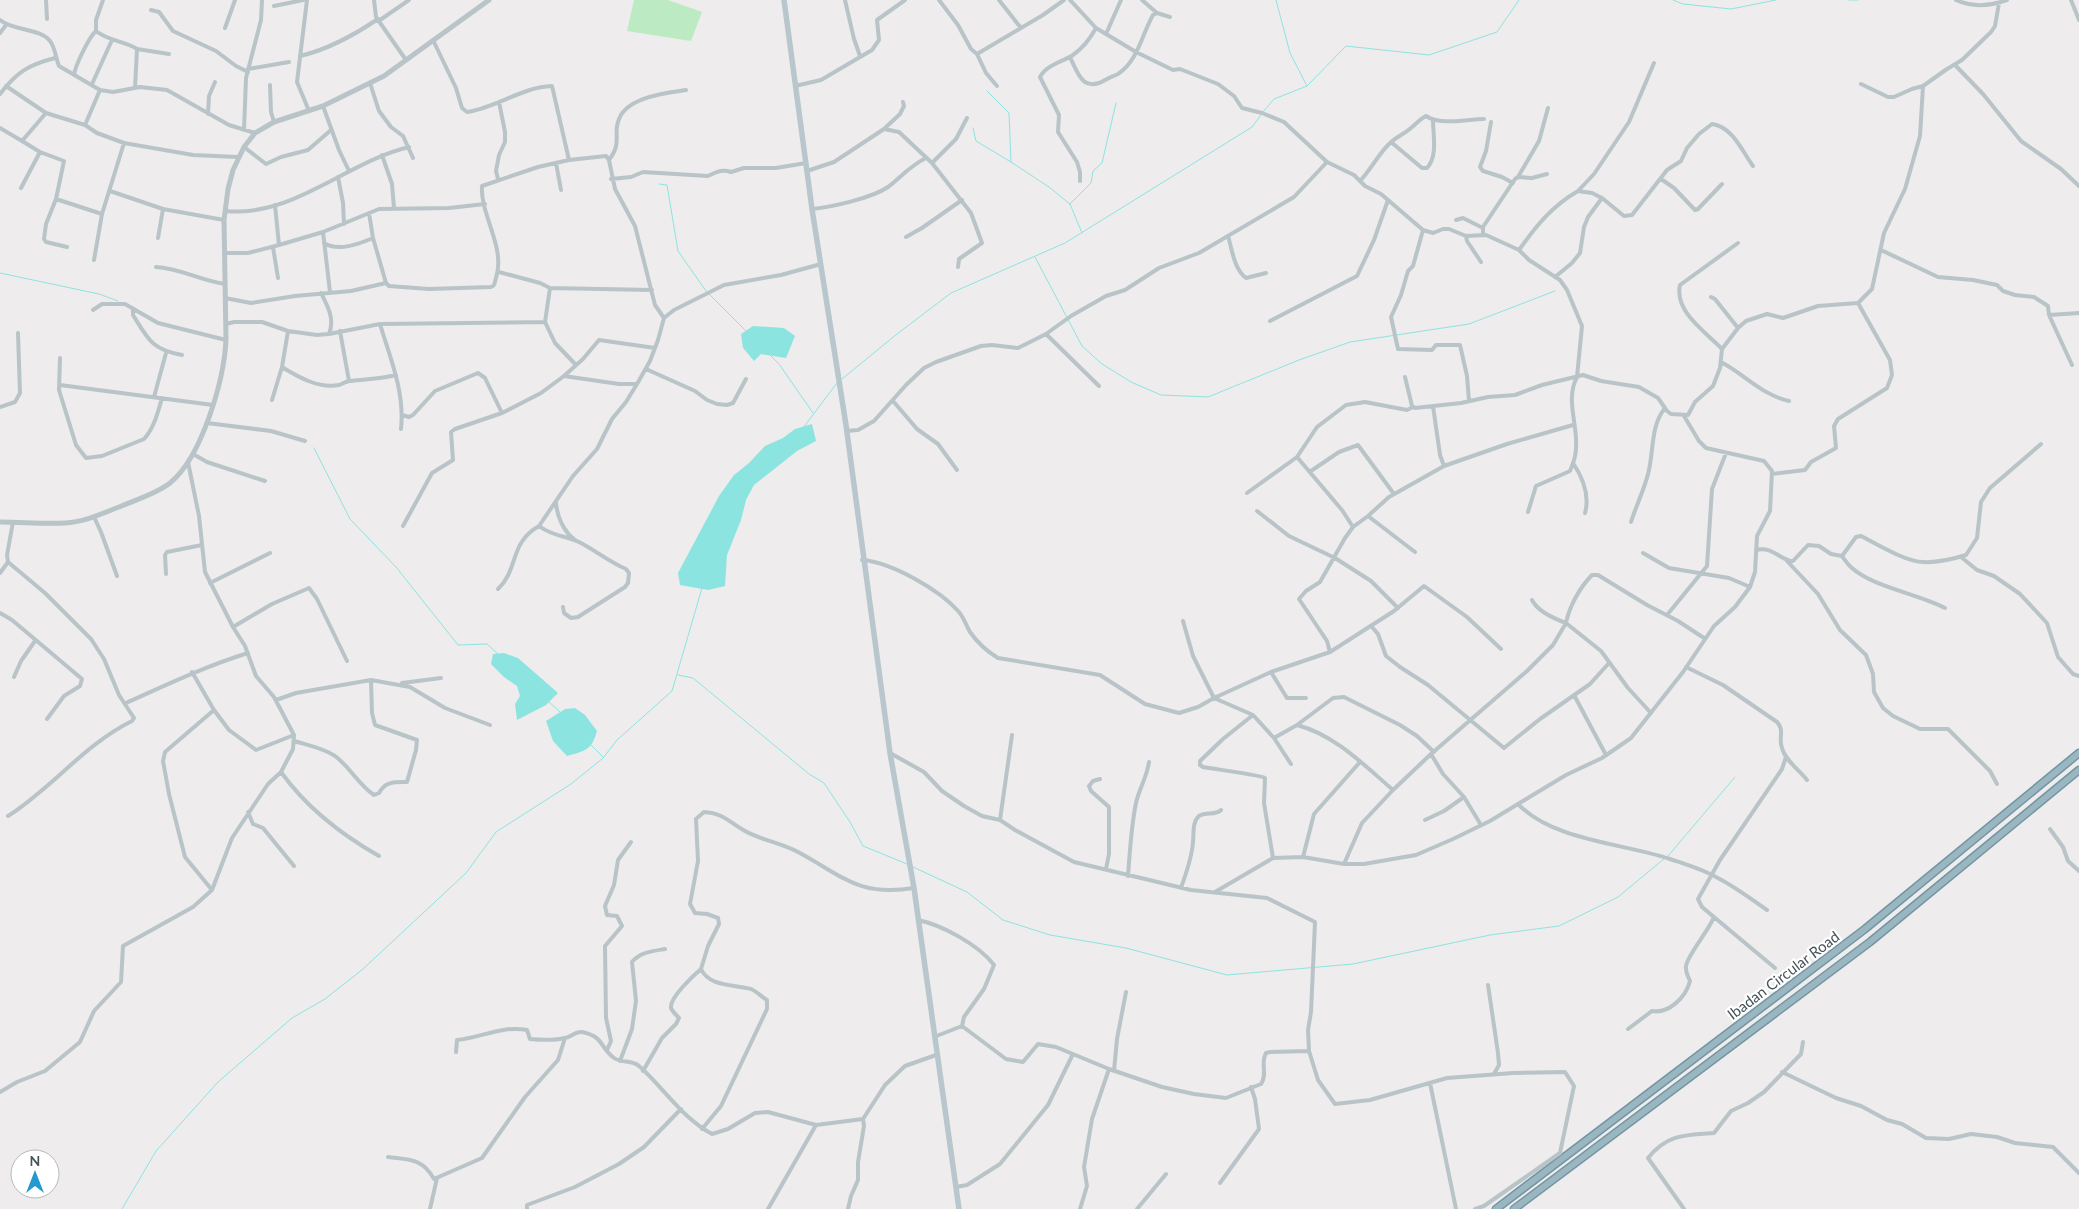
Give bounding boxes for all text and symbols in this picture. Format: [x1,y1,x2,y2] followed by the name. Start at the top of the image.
[1723,927,1843,1023] street label: Ibadan Circular Road
[10,1149,60,1199] north arrow
[30,1152,40,1169] text: N

